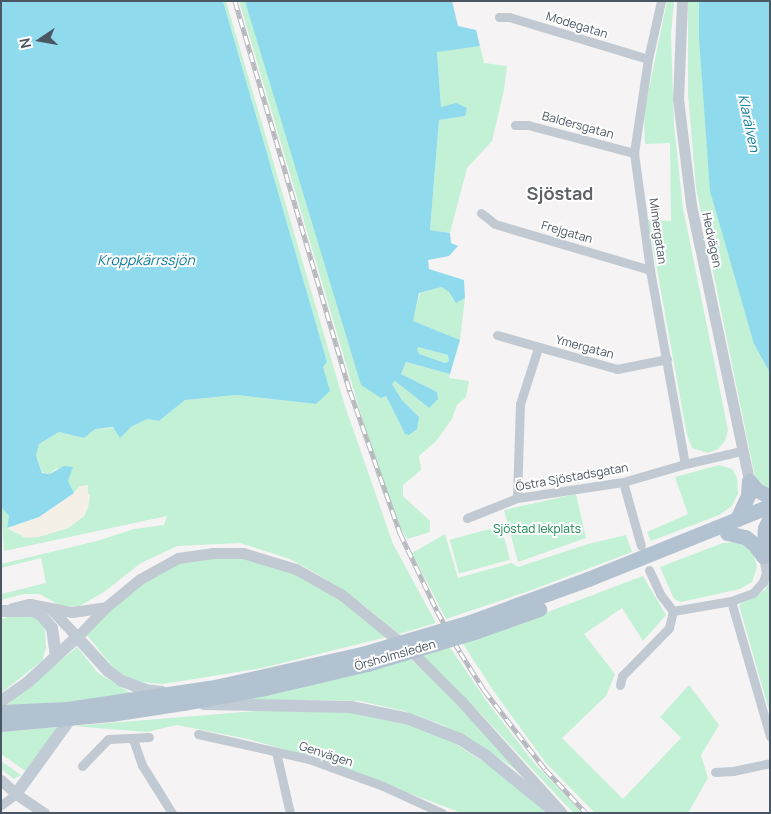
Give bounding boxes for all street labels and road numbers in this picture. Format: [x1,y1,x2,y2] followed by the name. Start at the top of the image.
[544,9,610,41] street label: Modegatan
[541,109,615,141] street label: Baldersgatan
[646,197,670,265] street label: Mimergatan
[699,211,725,269] street label: Hedvägen
[540,218,594,246] street label: Frejgatan
[554,332,616,362] street label: Ymergatan
[515,460,629,494] street label: Östra Sjöstadsgatan
[353,637,437,673] street label: Örsholmsleden
[297,739,355,769] street label: Genvägen

